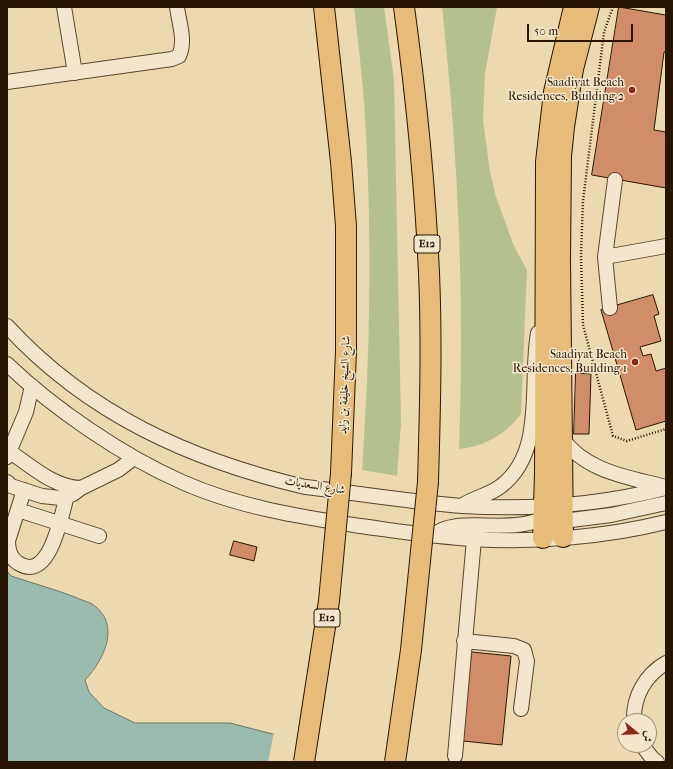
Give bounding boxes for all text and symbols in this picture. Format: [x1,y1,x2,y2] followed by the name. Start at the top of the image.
[529,16,635,42] scale bar
[534,24,558,38] text: 50 m
[508,76,624,104] place label: Saadiyat Beach Residences, Building 2
[627,85,637,95] marker: Saadiyat Beach Residences, Building 2
[414,235,440,253] road number: E12
[336,335,354,435] street label: شارع الشيخ خليفة بن زايد
[513,348,627,376] place label: Saadiyat Beach Residences, Building 1
[630,357,640,367] marker: Saadiyat Beach Residences, Building 1
[284,474,346,498] street label: شارع السعديات
[314,609,340,627] road number: E12
[617,713,657,753] north arrow
[640,729,656,744] text: ش

